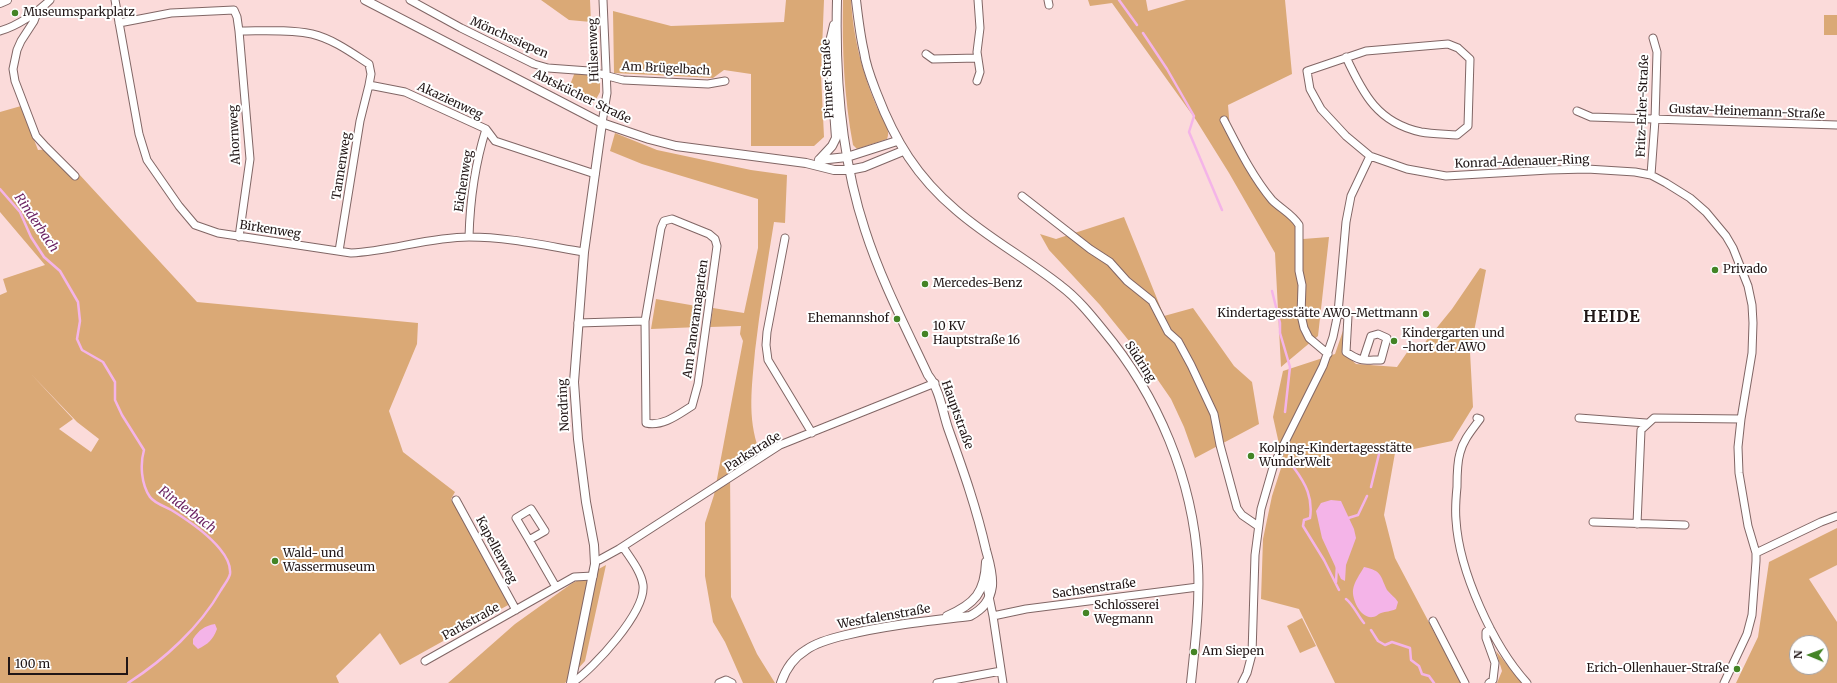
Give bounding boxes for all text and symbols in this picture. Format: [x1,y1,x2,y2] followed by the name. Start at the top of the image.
[23,6,135,20] place label: Museumsparkplatz
[10,8,20,18] marker: Museumsparkplatz
[468,14,550,62] street label: Mönchssiepen
[586,18,602,82] street label: Hülsenweg
[819,39,837,119] street label: Pinner Straße
[1634,54,1652,158] street label: Fritz-Erler-Straße
[621,59,711,79] street label: Am Brügelbach
[531,67,633,127] street label: Abtskücher Straße
[415,80,485,122] street label: Akazienweg
[1669,102,1825,122] street label: Gustav-Heinemann-Straße
[226,105,244,165] street label: Ahornweg
[330,131,354,201] street label: Tannenweg
[452,149,476,213] street label: Eichenweg
[1454,152,1590,172] street label: Konrad-Adenauer-Ring
[11,191,61,255] water label: Rinderbach
[238,218,302,242] street label: Birkenweg
[681,259,711,379] street label: Am Panoramagarten
[1723,263,1767,277] place label: Privado
[1710,265,1720,275] marker: Privado
[933,277,1022,291] place label: Mercedes-Benz
[920,279,930,289] marker: Mercedes-Benz
[1217,307,1418,321] place label: Kindertagesstätte AWO-Mettmann
[1583,307,1641,327] district label: HEIDE
[1421,309,1431,319] marker: Kindertagesstätte AWO-Mettmann
[808,312,889,326] place label: Ehemannshof
[892,314,902,324] marker: Ehemannshof
[933,320,1020,348] place label: 10 KV Hauptstraße 16
[1402,327,1504,355] place label: Kindergarten und -hort der AWO
[920,329,930,339] marker: 10 KV Hauptstraße 16
[1389,336,1399,346] marker: Kindergarten und -hort der AWO
[1121,339,1159,385] street label: Südring
[555,378,573,432] street label: Nordring
[938,379,976,451] street label: Hauptstraße
[722,429,784,475] street label: Parkstraße
[1259,442,1412,470] place label: Kolping-Kindertagesstätte WunderWelt
[1246,451,1256,461] marker: Kolping-Kindertagesstätte WunderWelt
[155,483,219,537] water label: Rinderbach
[472,514,520,586] street label: Kapellenweg
[283,547,375,575] place label: Wald- und Wassermuseum
[270,556,280,566] marker: Wald- und Wassermuseum
[1051,576,1137,602] street label: Sachsenstraße
[1094,599,1159,627] place label: Schlosserei Wegmann
[440,600,502,644] street label: Parkstraße
[836,602,932,632] street label: Westfalenstraße
[1081,608,1091,618] marker: Schlosserei Wegmann
[1789,635,1829,675] north arrow
[1202,645,1264,659] place label: Am Siepen
[1189,647,1199,657] marker: Am Siepen
[10,649,130,675] scale bar
[1791,650,1805,659] text: N
[15,656,50,671] text: 100 m
[1587,662,1729,676] place label: Erich-Ollenhauer-Straße
[1732,664,1742,674] marker: Erich-Ollenhauer-Straße

